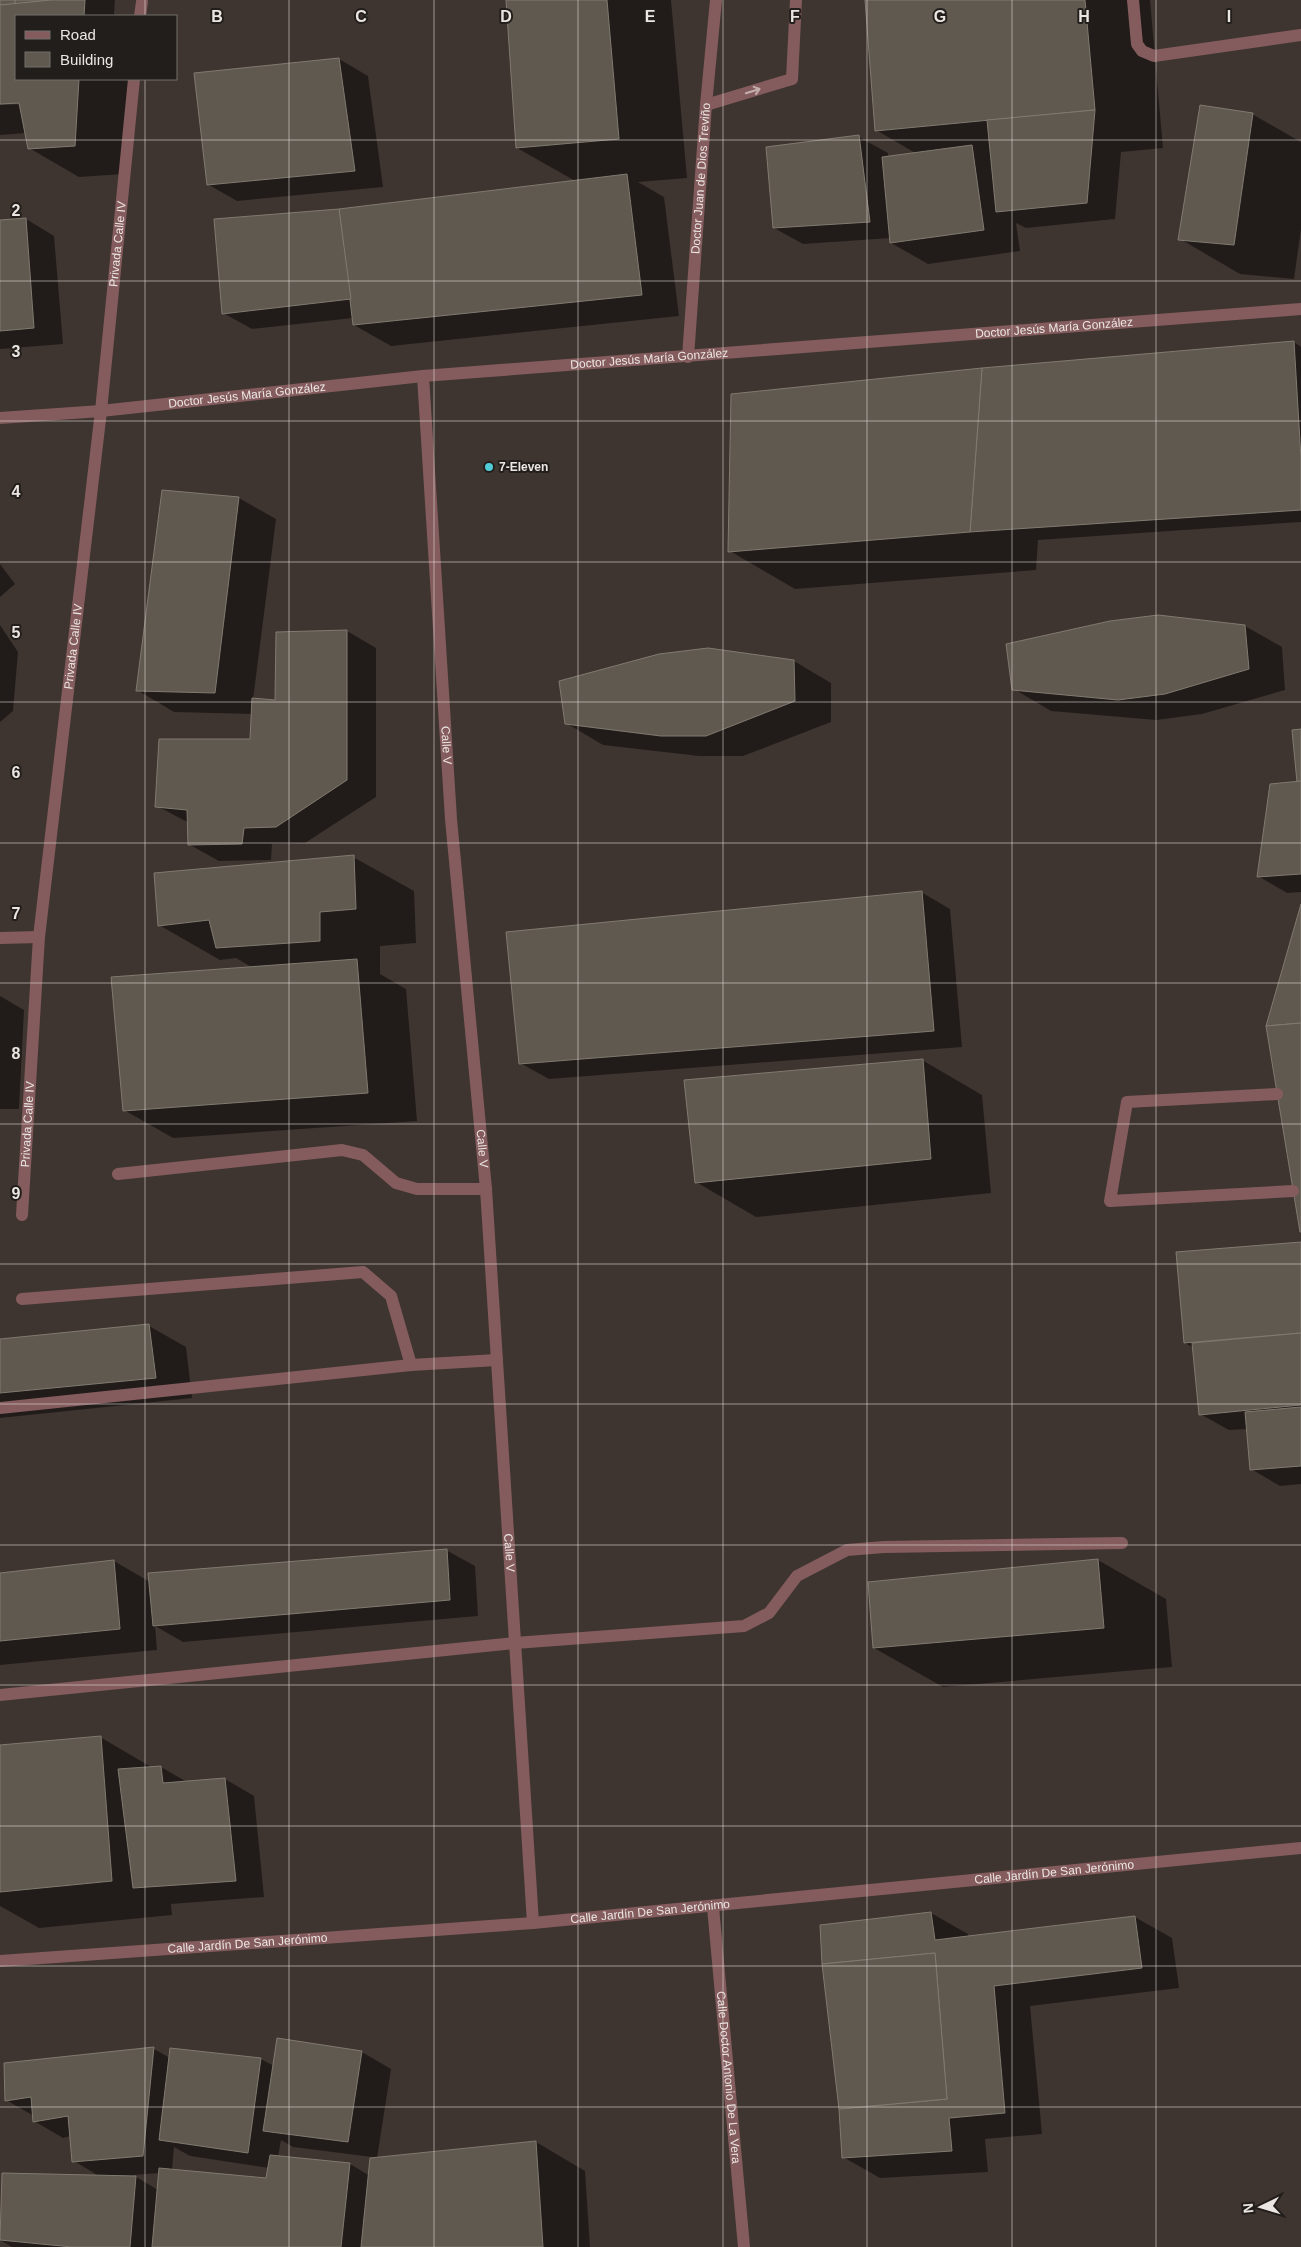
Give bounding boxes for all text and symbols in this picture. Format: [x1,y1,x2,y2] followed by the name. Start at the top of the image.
[211,8,223,25] text: B
[355,8,367,25] text: C
[500,8,512,25] text: D
[645,8,656,25] text: E
[790,8,800,25] text: F
[934,8,946,25] text: G
[1078,8,1090,25] text: H
[1227,8,1231,25] text: I
[15,15,178,80] legend
[60,26,96,43] text: Road
[60,51,113,68] text: Building
[744,85,760,95] one-way arrow
[688,102,713,255] street label: Doctor Juan de Dios Treviño
[106,200,129,288] street label: Privada Calle IV
[12,202,21,219] text: 2
[975,315,1133,341] street label: Doctor Jesús María González
[12,343,21,360] text: 3
[570,346,729,372] street label: Doctor Jesús María González
[167,380,326,411] street label: Doctor Jesús María González
[499,460,548,474] place label: 7-Eleven
[483,461,495,473] marker: 7-Eleven
[12,483,21,500] text: 4
[61,603,85,690] street label: Privada Calle IV
[12,624,21,641] text: 5
[438,725,455,765] street label: Calle V
[12,764,21,781] text: 6
[12,905,21,922] text: 7
[12,1045,21,1062] text: 8
[18,1081,37,1168] street label: Privada Calle IV
[473,1129,491,1169] street label: Calle V
[12,1185,21,1202] text: 9
[501,1533,518,1573] street label: Calle V
[974,1857,1135,1887] street label: Calle Jardín De San Jerónimo
[570,1897,731,1926] street label: Calle Jardín De San Jerónimo
[167,1931,328,1956] street label: Calle Jardín De San Jerónimo
[714,1990,743,2164] street label: Calle Doctor Antonio De La Vera
[1236,2182,1286,2232] north arrow
[1240,2202,1256,2214] text: N

